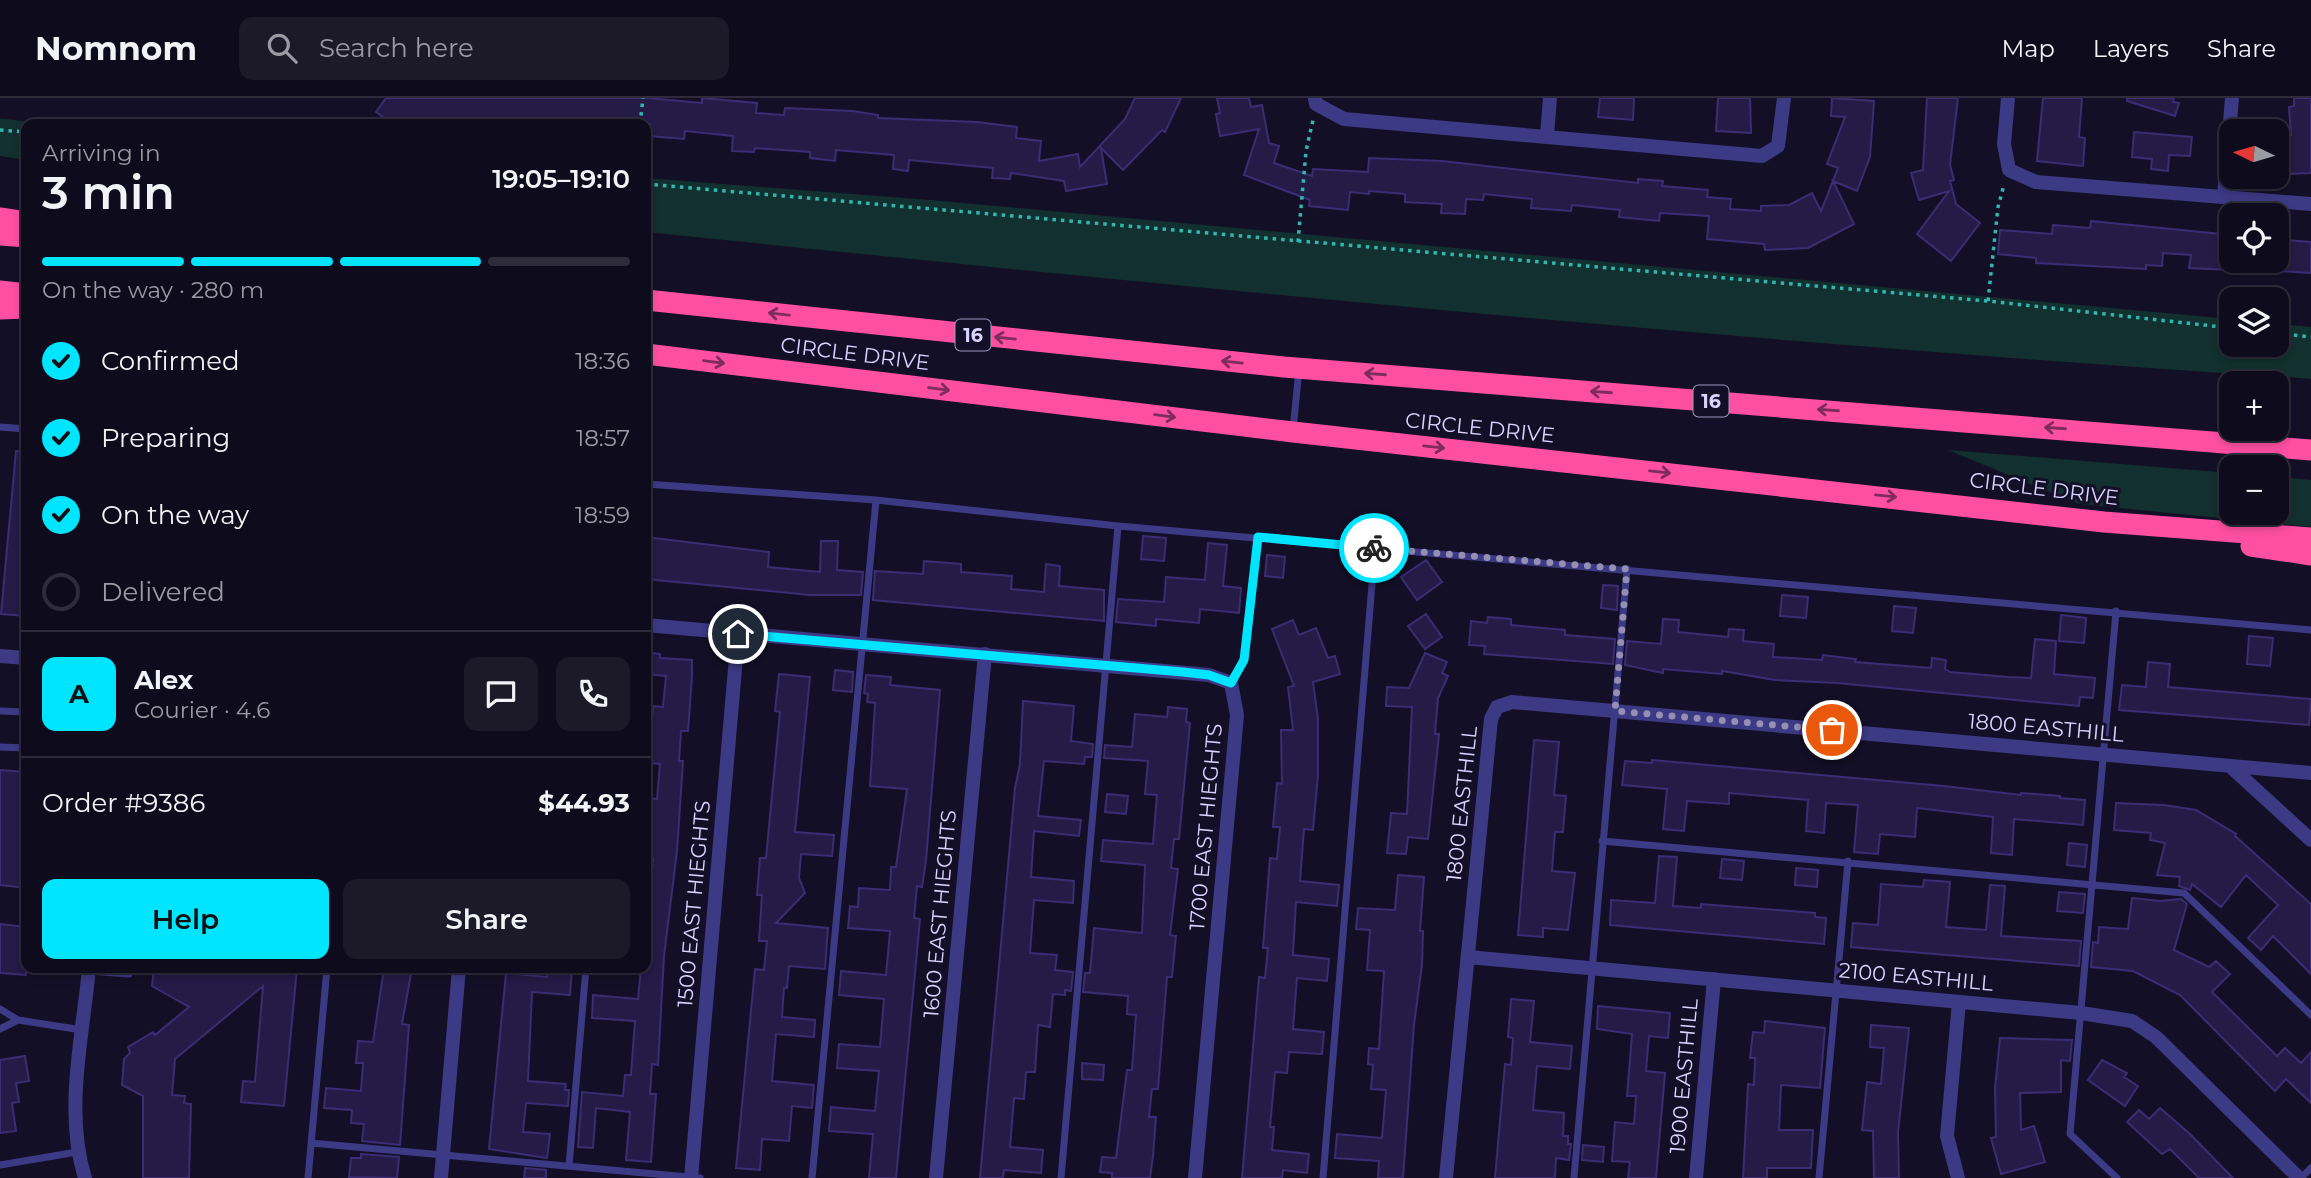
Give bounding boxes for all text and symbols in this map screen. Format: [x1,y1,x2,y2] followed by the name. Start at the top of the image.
[239,17,729,80] search box
[35,28,197,68] text: Nomnom
[263,29,301,67] icon: search
[319,32,474,64] text: Search here
[2001,34,2055,63] text: Map
[2093,34,2169,63] text: Layers
[2207,34,2276,63] text: Share
[2219,119,2289,189] north arrow
[2219,119,2289,525] map controls
[42,139,161,167] text: Arriving in
[492,163,630,195] text: 19:05–19:10
[42,164,175,221] text: 3 min
[2219,203,2289,273] button: locate
[42,276,264,304] text: On the way · 280 m
[2219,287,2289,357] button: layers
[768,308,791,321] one-way arrow
[956,319,990,350] road number: 16
[994,331,1017,344] one-way arrow
[779,332,931,375] street label: CIRCLE DRIVE
[42,342,80,380] icon: check
[101,345,240,377] text: Confirmed
[575,347,630,375] text: 18:36
[702,355,724,368] one-way arrow
[1221,355,1243,368] one-way arrow
[1364,367,1386,380] one-way arrow
[2219,371,2289,441] button: +
[928,383,950,396] one-way arrow
[1591,385,1613,398] one-way arrow
[1694,386,1728,416] road number: 16
[1817,403,1840,416] one-way arrow
[1404,407,1556,448] street label: CIRCLE DRIVE
[1153,410,1176,423] one-way arrow
[42,419,80,457] icon: check
[2044,421,2067,434] one-way arrow
[101,422,230,454] text: Preparing
[576,424,630,452] text: 18:57
[1422,441,1445,454] one-way arrow
[2219,455,2289,525] button: −
[1648,465,1671,478] one-way arrow
[1968,467,2120,510] street label: CIRCLE DRIVE
[1874,490,1897,503] one-way arrow
[42,496,80,534] icon: check
[101,499,249,531] text: On the way
[575,501,630,529] text: 18:59
[1339,513,1409,583] courier
[1355,529,1393,567] icon: bike
[101,576,225,608] text: Delivered
[708,604,768,664] pin
[719,615,757,653] icon: home
[464,657,538,731] button: chat
[556,657,630,731] button: phone
[134,664,193,696] text: Alex
[69,678,89,710] text: A
[134,696,270,724] text: Courier · 4.6
[1802,700,1862,760] pin
[1967,708,2126,747] street label: 1800 EASTHILL
[1813,711,1851,749] icon: bag
[1184,722,1227,931] street label: 1700 EAST HIEGHTS
[1441,724,1482,883] street label: 1800 EASTHILL
[42,787,205,819] text: Order #9386
[538,787,630,819] text: $44.93
[672,799,715,1008] street label: 1500 EAST HIEGHTS
[918,809,961,1019] street label: 1600 EAST HIEGHTS
[42,879,329,959] button: Help
[343,879,630,959] button: Share
[1838,957,1995,996] street label: 2100 EASTHILL
[1664,997,1703,1155] street label: 1900 EASTHILL

